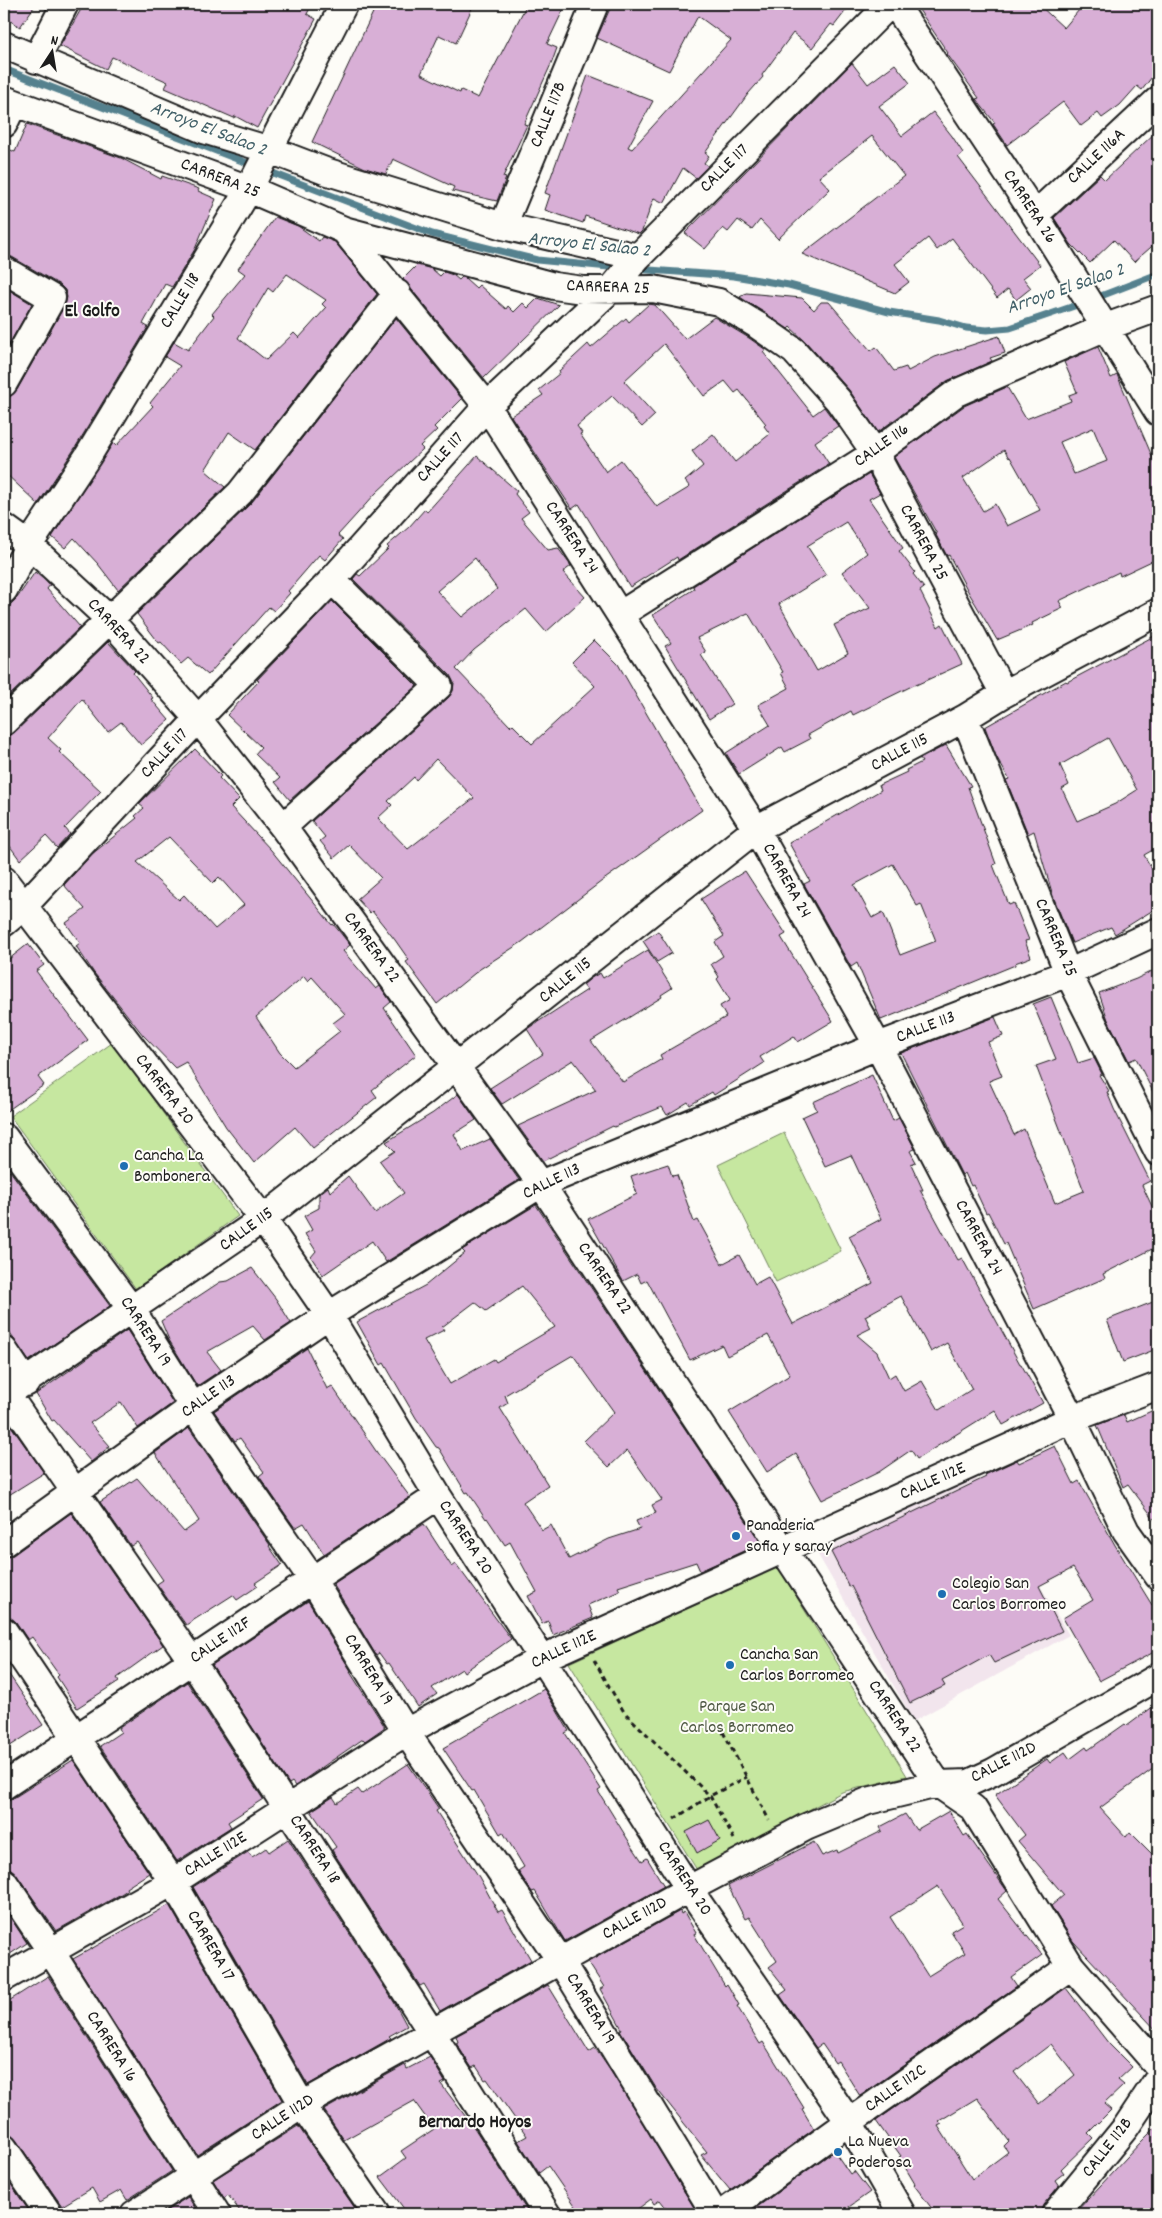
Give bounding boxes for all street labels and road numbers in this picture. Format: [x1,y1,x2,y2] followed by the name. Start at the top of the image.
[524,78,574,152] street label: CALLE 117B
[1062,123,1132,191] street label: CALLE 116A
[695,139,755,199] street label: CALLE 117
[177,152,263,206] street label: CARRERA 25
[996,165,1062,249] street label: CARRERA 26
[155,268,207,334] street label: CALLE 118
[566,274,650,302] street label: CARRERA 25
[849,418,915,474] street label: CALLE 116
[411,427,471,489] street label: CALLE 117
[538,497,604,579] street label: CARRERA 24
[892,500,954,586] street label: CARRERA 25
[81,593,155,671] street label: CARRERA 22
[135,723,195,785] street label: CALLE 117
[867,727,933,779] street label: CALLE 115
[755,839,817,923] street label: CARRERA 24
[1027,895,1083,981] street label: CARRERA 25
[337,907,405,989] street label: CARRERA 22
[534,952,598,1010] street label: CALLE 115
[893,1005,959,1051] street label: CALLE 113
[128,1049,200,1131] street label: CARRERA 20
[519,1157,585,1207] street label: CALLE 113
[948,1196,1008,1280] street label: CARRERA 24
[215,1202,279,1258] street label: CALLE 115
[570,1238,638,1320] street label: CARRERA 22
[113,1292,177,1372] street label: CARRERA 19
[177,1369,241,1425] street label: CALLE 113
[896,1456,970,1508] street label: CALLE 112E
[431,1496,499,1580] street label: CARRERA 20
[185,1611,257,1671] street label: CALLE 112F
[527,1624,601,1676] street label: CALLE 112E
[337,1630,399,1710] street label: CARRERA 19
[861,1675,927,1759] street label: CARRERA 22
[967,1736,1041,1790] street label: CALLE 112D
[282,1810,346,1890] street label: CARRERA 18
[180,1826,252,1884] street label: CALLE 112E
[650,1837,718,1921] street label: CARRERA 20
[598,1891,672,1947] street label: CALLE 112D
[180,1906,240,1986] street label: CARRERA 17
[559,1969,621,2049] street label: CARRERA 19
[79,2006,143,2088] street label: CARRERA 16
[860,2059,932,2119] street label: CALLE 112C
[247,2088,319,2148] street label: CALLE 112D
[1077,2113,1139,2183] street label: CALLE 112B

